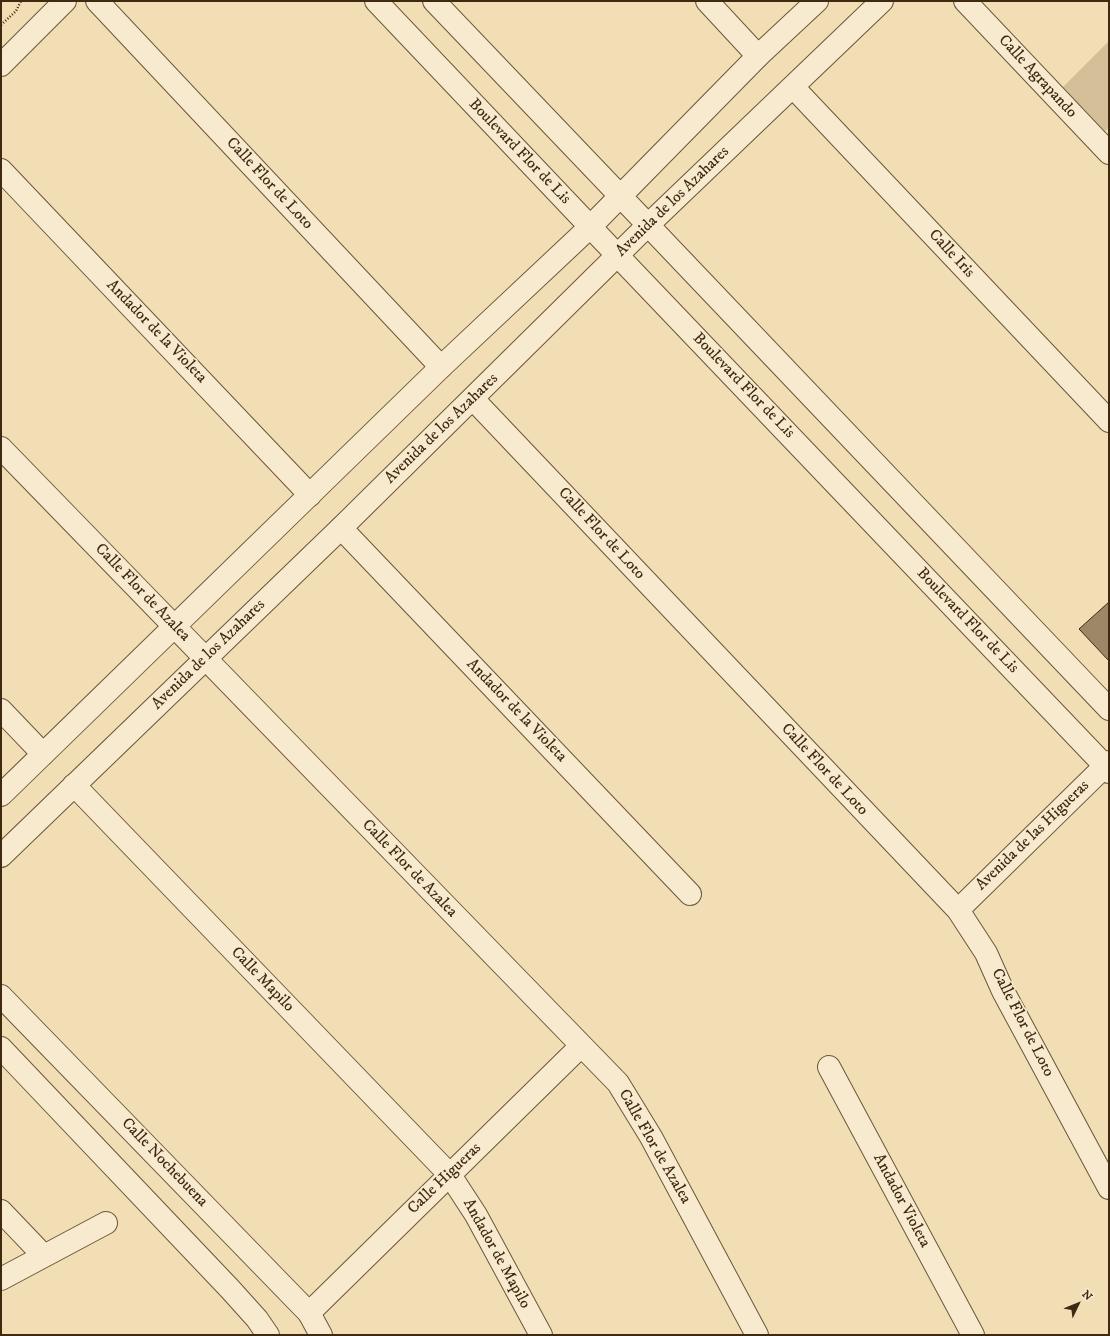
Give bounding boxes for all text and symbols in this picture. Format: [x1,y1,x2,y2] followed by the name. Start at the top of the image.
[994,31,1080,123] street label: Calle Agrapando
[464,95,574,209] street label: Boulevard Flor de Lis
[221,134,317,234] street label: Calle Flor de Loto
[612,143,734,261] street label: Avenida de los Azahares
[924,226,978,282] street label: Calle Iris
[102,276,210,388] street label: Andador de la Violeta
[688,329,798,443] street label: Boulevard Flor de Lis
[381,370,503,488] street label: Avenida de los Azahares
[553,484,649,584] street label: Calle Flor de Loto
[90,540,194,646] street label: Calle Flor de Azalea
[912,564,1022,678] street label: Boulevard Flor de Lis
[148,596,270,714] street label: Avenida de los Azahares
[462,655,570,767] street label: Andador de la Violeta
[776,720,872,820] street label: Calle Flor de Loto
[972,777,1094,895] street label: Avenida de las Higueras
[357,816,461,922] street label: Calle Flor de Azalea
[226,943,298,1017] street label: Calle Mapilo
[986,966,1058,1080] street label: Calle Flor de Loto
[613,1086,695,1208] street label: Calle Flor de Azalea
[117,1114,211,1212] street label: Calle Nochebuena
[404,1139,486,1219] street label: Calle Higueras
[868,1151,934,1251] street label: Andador Violeta
[458,1196,534,1312] street label: Andador de Mapilo
[1058,1284,1098,1324] north arrow
[1079,1288,1095,1304] text: N

